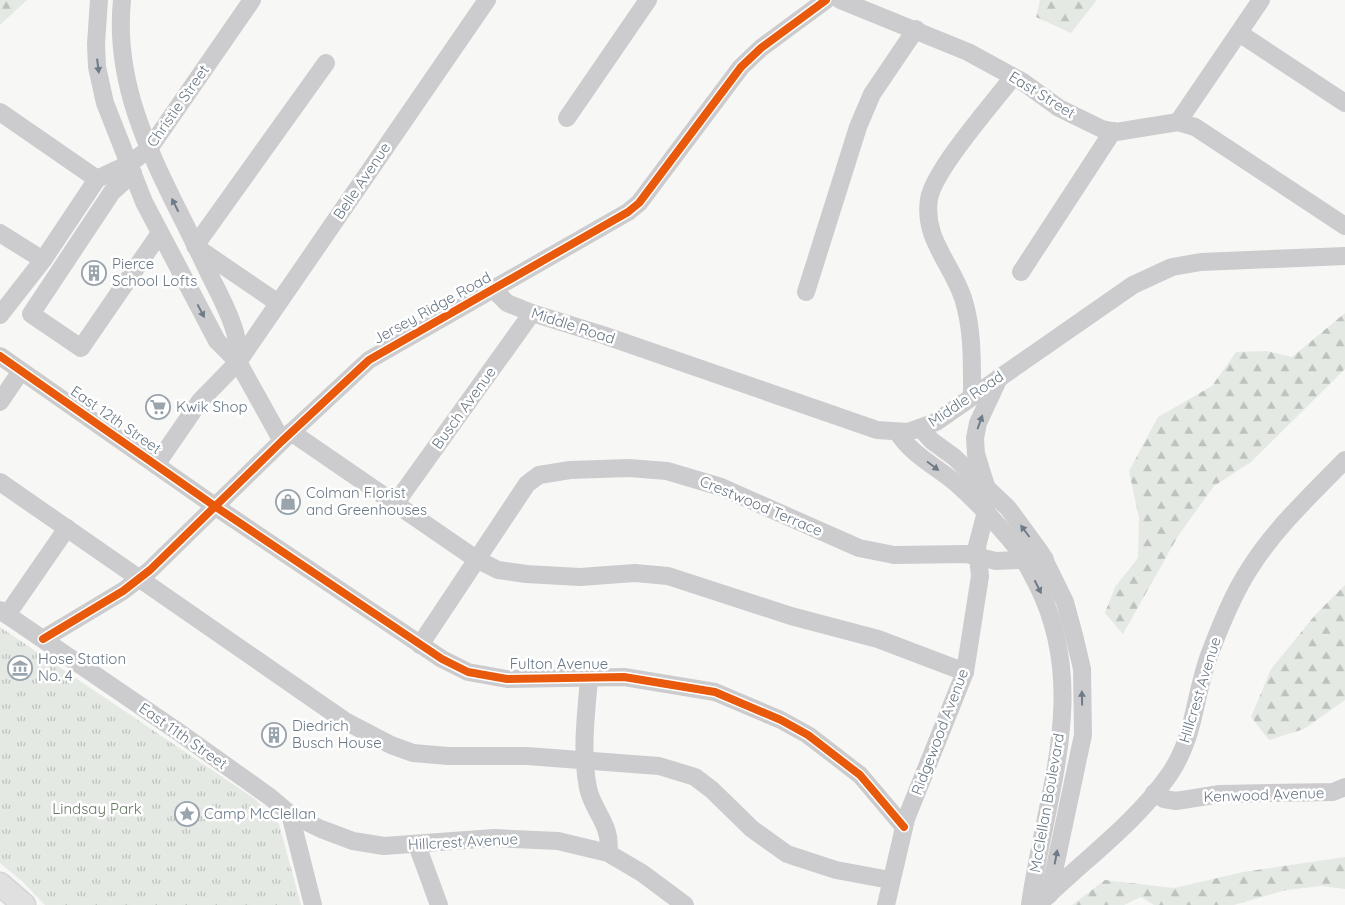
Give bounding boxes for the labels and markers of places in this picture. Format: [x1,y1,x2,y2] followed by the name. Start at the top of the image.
[112,254,197,290] place label: Pierce School Lofts
[81,260,107,286] building icon: Pierce School Lofts
[145,394,171,420] supermarket icon: Kwik Shop
[176,397,248,416] place label: Kwik Shop
[306,483,427,519] place label: Colman Florist and Greenhouses
[275,489,301,515] shop icon: Colman Florist and Greenhouses
[38,649,126,685] place label: Hose Station No. 4
[7,655,33,681] museum icon: Hose Station No. 4
[292,716,382,752] place label: Diedrich Busch House
[261,722,287,748] building icon: Diedrich Busch House
[174,801,200,827] place icon: Camp McClellan
[204,804,316,823] place label: Camp McClellan

